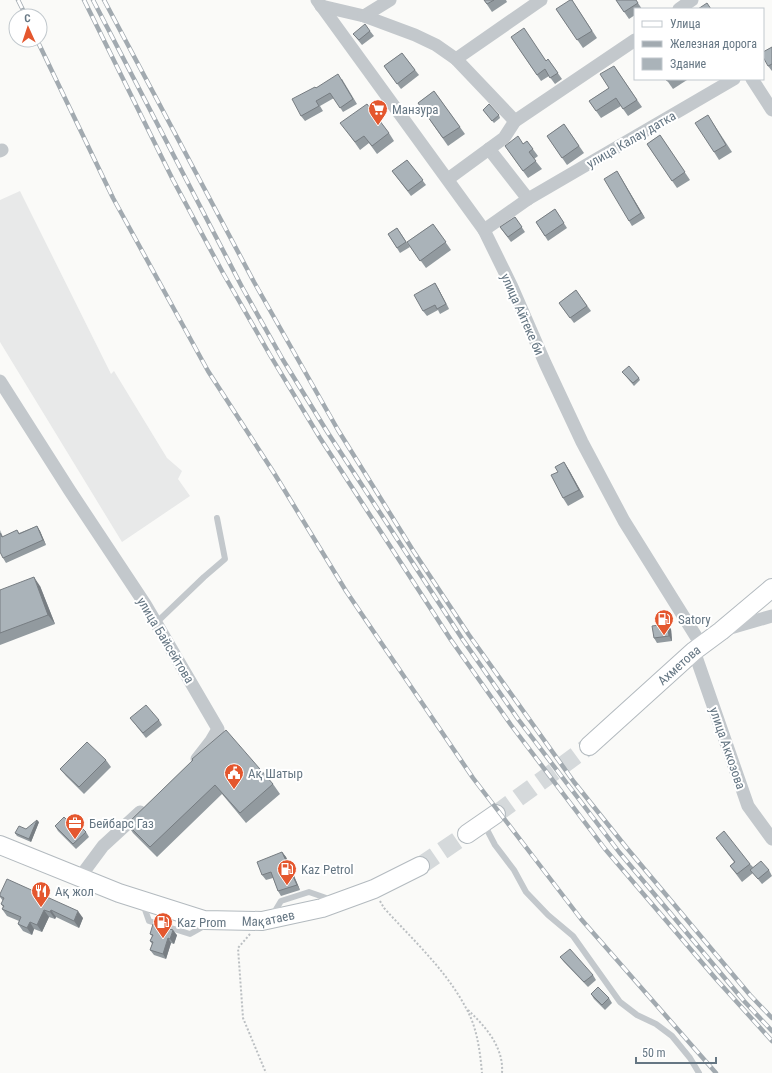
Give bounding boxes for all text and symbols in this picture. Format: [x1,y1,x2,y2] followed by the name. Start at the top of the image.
[8,8,48,48] north arrow
[634,8,764,80] legend
[24,12,31,25] text: С
[670,17,701,31] text: Улица
[670,37,757,51] text: Железная дорога
[670,57,707,71] text: Здание
[367,98,389,126] supermarket icon: Манзура
[392,102,439,117] place label: Манзура
[584,108,678,171] street label: улица Калау датка
[498,271,547,357] street label: улица Айтеке би
[134,595,197,686] street label: улица Байсейтова
[653,608,675,636] fuel station icon: Satory
[678,612,711,627] place label: Satory
[655,642,703,688] street label: Ахметова
[706,705,749,791] street label: улица Аккозова
[223,762,245,790] public building icon: Ақ Шатыр
[248,766,303,781] place label: Ақ Шатыр
[64,812,86,840] office icon: Бейбарс Газ
[89,816,154,831] place label: Бейбарс Газ
[276,858,298,886] fuel station icon: Kaz Petrol
[301,862,353,877] place label: Kaz Petrol
[30,880,52,908] restaurant icon: Ақ жол
[55,884,94,899] place label: Ақ жол
[242,907,296,929] street label: Мақатаев
[152,911,174,939] fuel station icon: Kaz Prom
[177,915,226,930] place label: Kaz Prom
[636,1039,716,1065] scale bar
[642,1046,666,1060] text: 50 m

